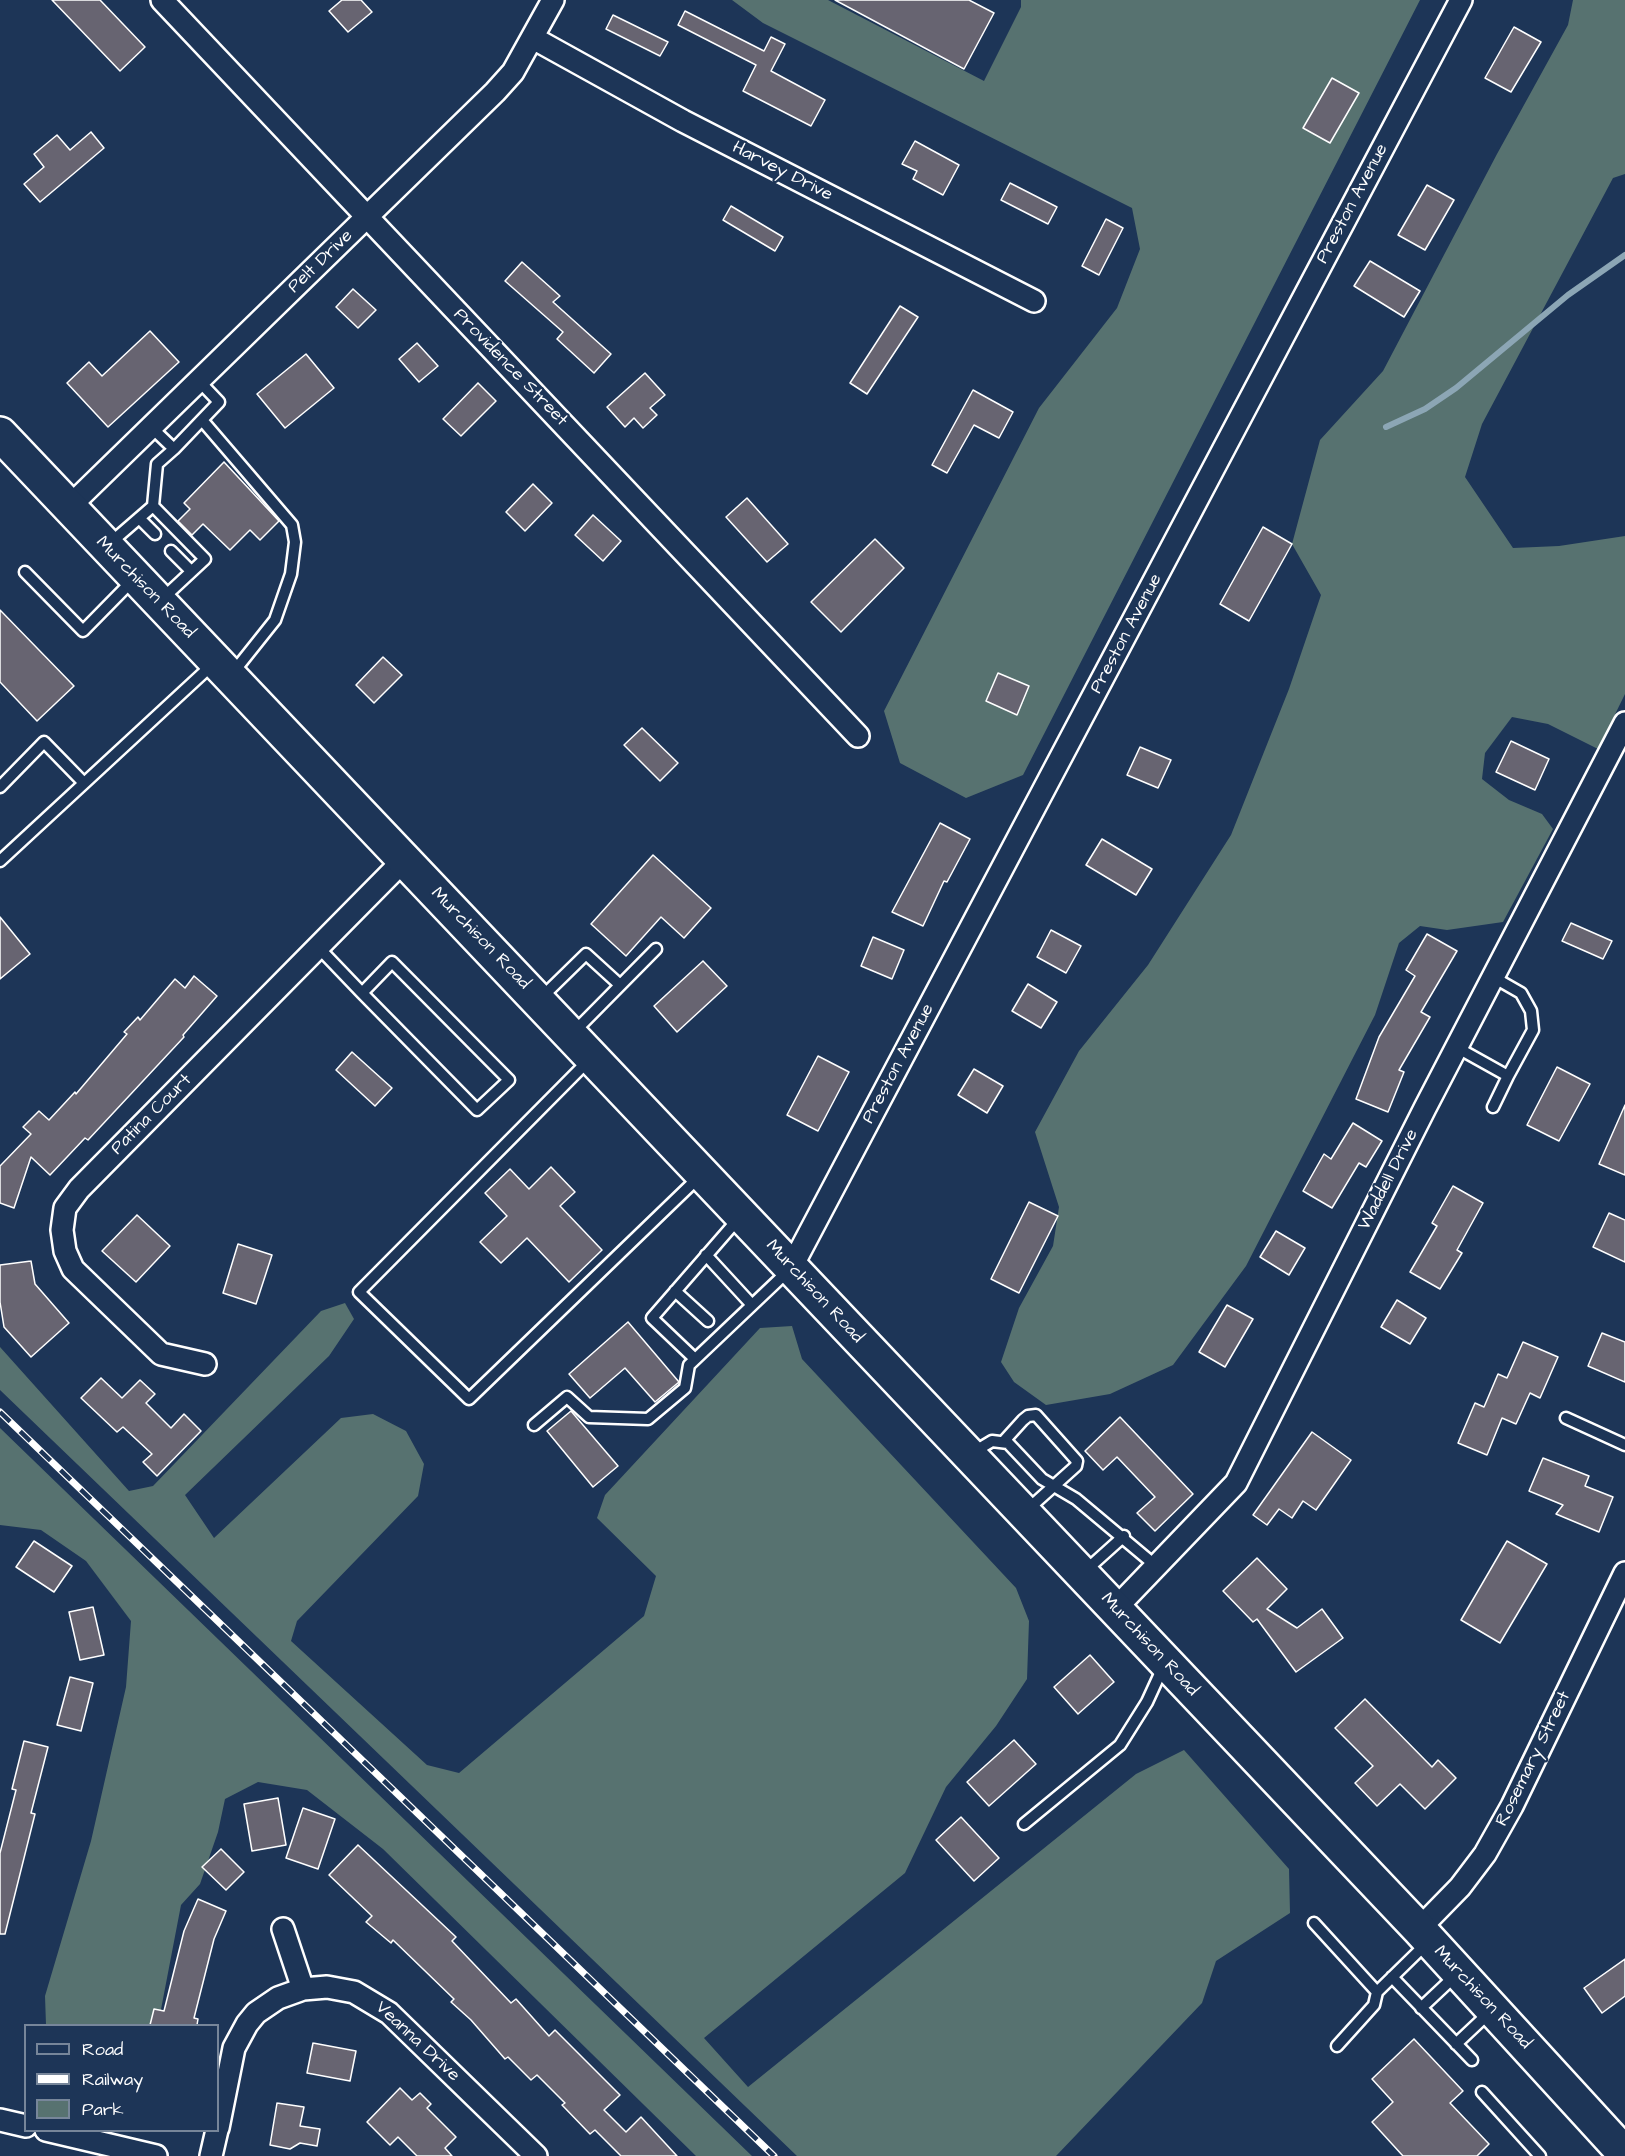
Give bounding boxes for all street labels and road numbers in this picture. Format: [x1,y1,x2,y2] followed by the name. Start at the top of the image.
[728,138,836,206] street label: Harvey Drive
[1312,141,1394,267] street label: Preston Avenue
[284,226,358,298] street label: Pelt Drive
[448,305,572,431] street label: Providence Street
[91,532,199,644] street label: Murchison Road
[1086,571,1168,697] street label: Preston Avenue
[426,883,534,995] street label: Murchison Road
[858,1001,940,1127] street label: Preston Avenue
[107,1070,197,1160] street label: Patina Court
[1354,1126,1424,1234] street label: Waddell Drive
[761,1236,867,1348] street label: Murchison Road
[1096,1589,1202,1701] street label: Murchison Road
[1492,1688,1576,1830] street label: Rosemary Street
[1429,1942,1535,2054] street label: Murchison Road
[370,1997,464,2087] street label: Veanna Drive

